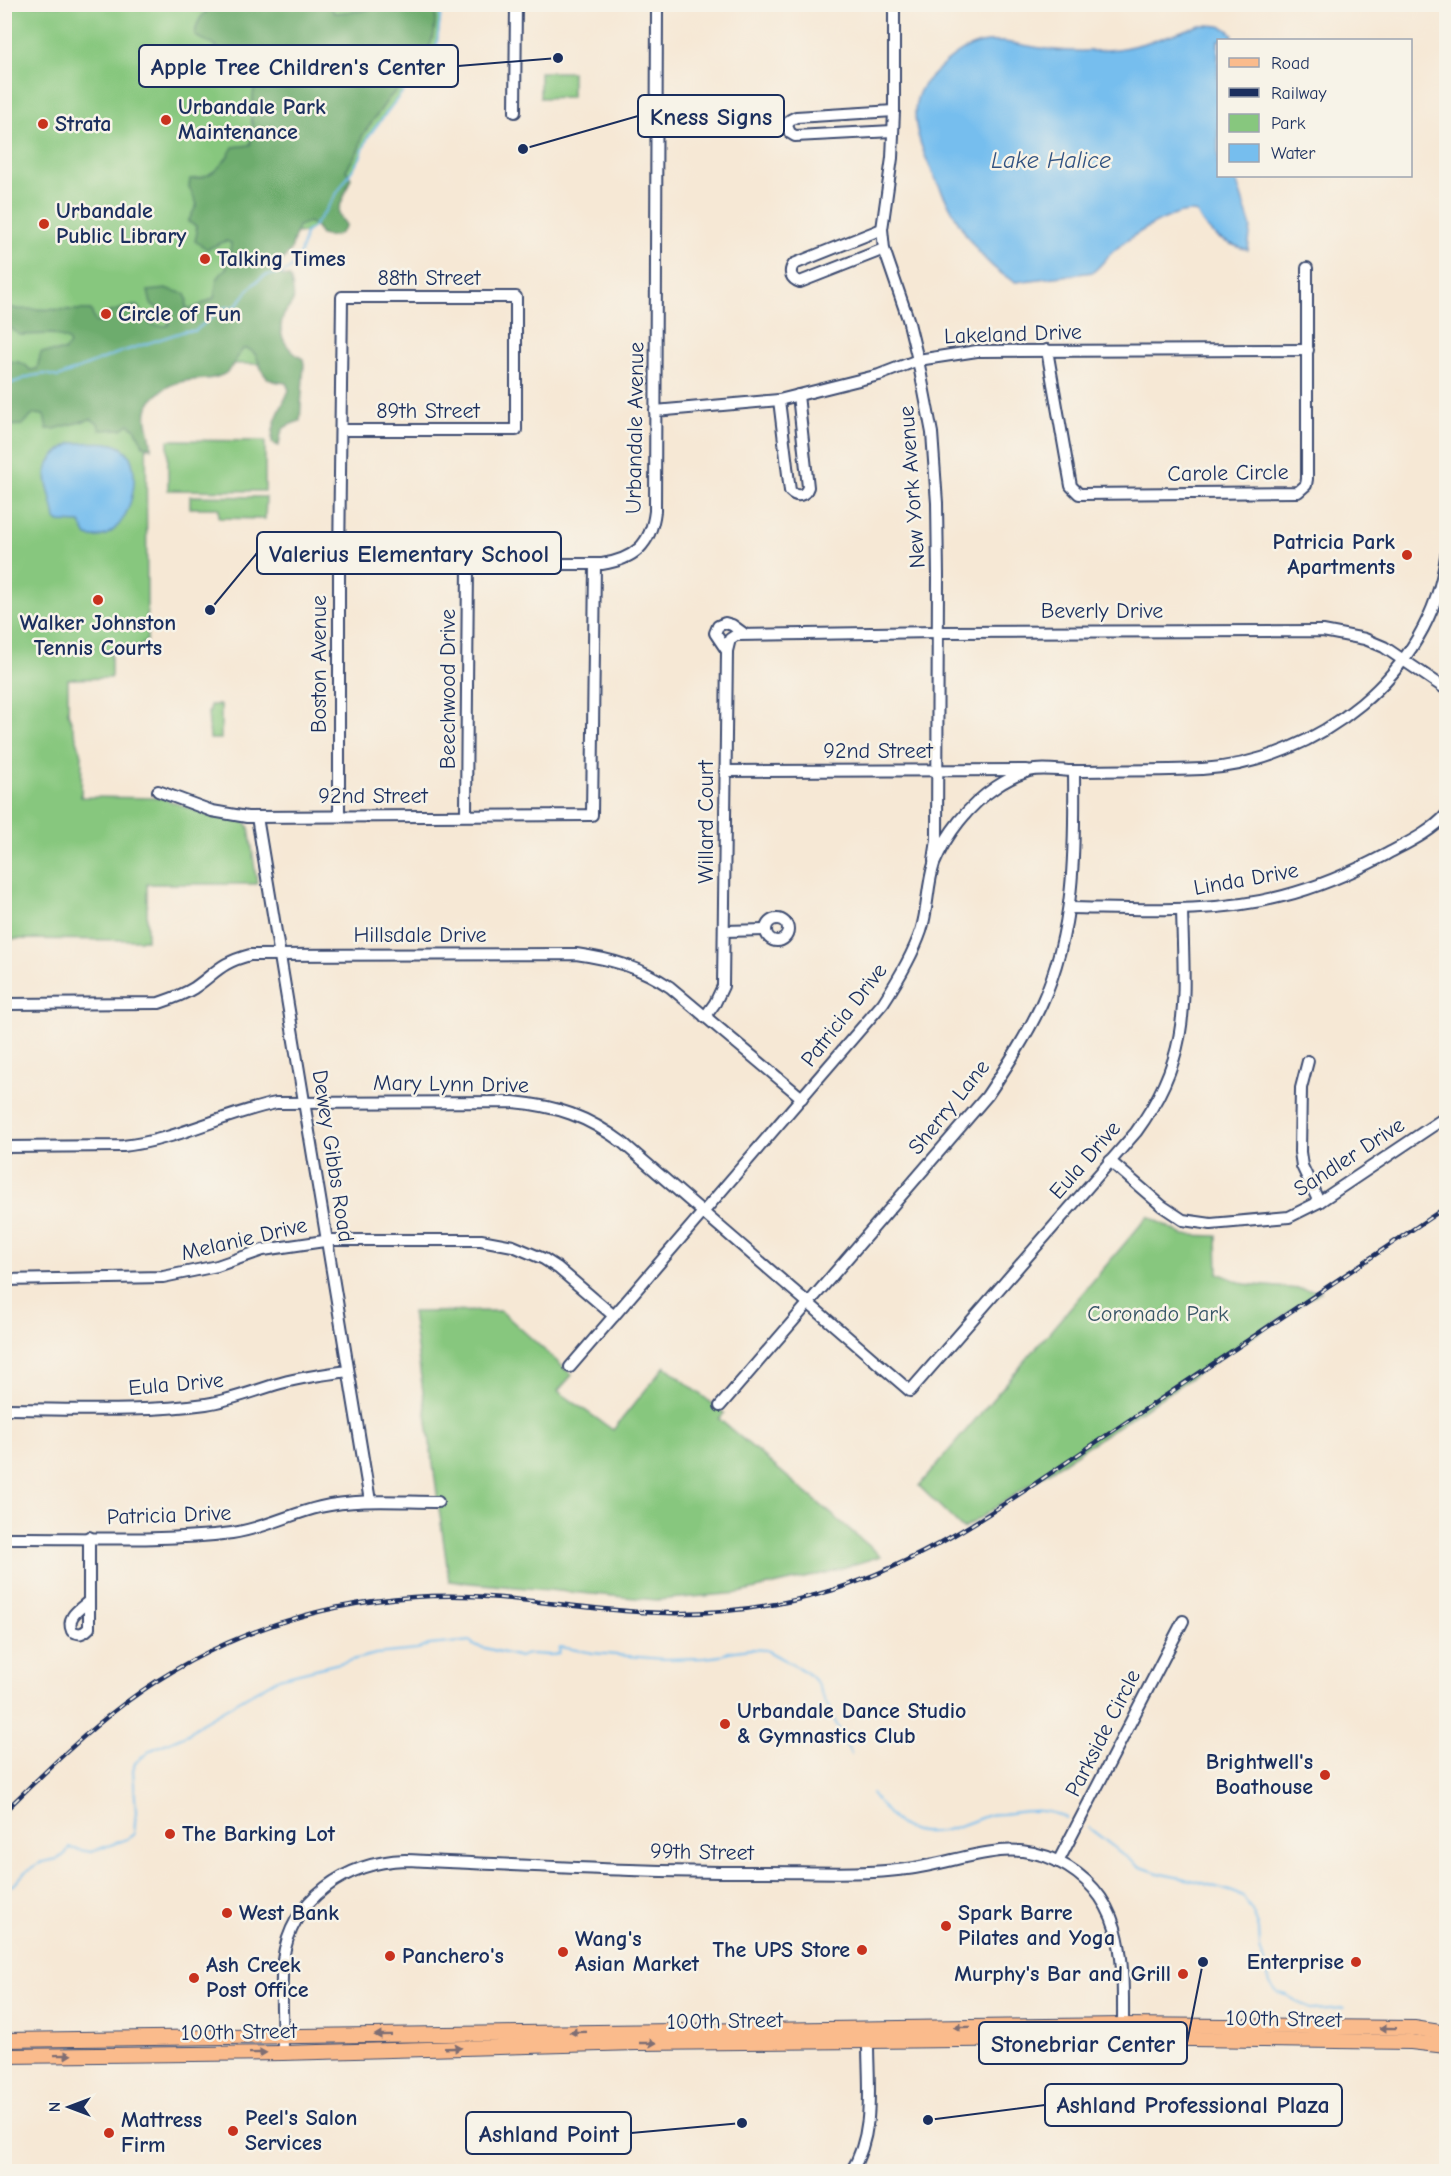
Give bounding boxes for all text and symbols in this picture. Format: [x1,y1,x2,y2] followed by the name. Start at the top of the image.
[1217,39,1412,177] legend
[139,45,458,87] callout: Apple Tree Children's Center
[151,53,446,81] text: Apple Tree Children's Center
[1271,53,1310,74] text: Road
[1271,83,1328,104] text: Railway
[178,94,326,145] place label: Urbandale Park Maintenance
[638,95,784,137] callout: Kness Signs
[650,103,772,131] text: Kness Signs
[55,111,111,137] place label: Strata
[159,113,173,127] marker: Urbandale Park Maintenance
[1271,113,1306,134] text: Park
[36,117,50,131] marker: Strata
[1271,143,1316,164] text: Water
[991,146,1111,174] water label: Lake Halice
[56,198,187,249] place label: Urbandale Public Library
[37,217,51,231] marker: Urbandale Public Library
[217,246,346,272] place label: Talking Times
[198,252,212,266] marker: Talking Times
[377,265,481,291] street label: 88th Street
[118,301,241,327] place label: Circle of Fun
[99,307,113,321] marker: Circle of Fun
[944,319,1082,349] street label: Lakeland Drive
[620,342,650,514] street label: Urbandale Avenue
[376,398,480,424] street label: 89th Street
[893,405,931,569] street label: New York Avenue
[1167,459,1289,487] street label: Carole Circle
[1273,529,1395,580] place label: Patricia Park Apartments
[257,532,561,574] callout: Valerius Elementary School
[269,540,549,568] text: Valerius Elementary School
[1400,548,1414,562] marker: Patricia Park Apartments
[91,593,105,607] marker: Walker Johnston Tennis Courts
[306,595,332,733] street label: Boston Avenue
[1041,598,1163,624] street label: Beverly Drive
[435,609,461,769] street label: Beechwood Drive
[20,610,176,661] place label: Walker Johnston Tennis Courts
[823,738,933,764] street label: 92nd Street
[693,760,719,884] street label: Willard Court
[318,783,428,809] street label: 92nd Street
[1192,857,1300,901] street label: Linda Drive
[353,922,487,948] street label: Hillsdale Drive
[795,958,893,1072] street label: Patricia Drive
[903,1054,995,1160] street label: Sherry Lane
[307,1068,359,1244] street label: Dewey Gibbs Road
[373,1070,529,1098] street label: Mary Lynn Drive
[1289,1112,1409,1202] street label: Sandler Drive
[1044,1115,1126,1205] street label: Eula Drive
[178,1212,310,1266] street label: Melanie Drive
[1087,1301,1229,1327] park label: Coronado Park
[127,1367,225,1401] street label: Eula Drive
[106,1500,232,1530] street label: Patricia Drive
[1060,1665,1146,1801] street label: Parkside Circle
[737,1698,966,1749] place label: Urbandale Dance Studio & Gymnastics Club
[718,1717,732,1731] marker: Urbandale Dance Studio & Gymnastics Club
[1206,1749,1313,1800] place label: Brightwell's Boathouse
[1318,1768,1332,1782] marker: Brightwell's Boathouse
[182,1821,336,1847] place label: The Barking Lot
[163,1827,177,1841] marker: The Barking Lot
[650,1838,755,1866] street label: 99th Street
[239,1900,339,1926] place label: West Bank
[958,1900,1115,1951] place label: Spark Barre Pilates and Yoga
[220,1906,234,1920] marker: West Bank
[939,1919,953,1933] marker: Spark Barre Pilates and Yoga
[575,1926,700,1977] place label: Wang's Asian Market
[712,1937,850,1963] place label: The UPS Store
[402,1943,504,1969] place label: Panchero's
[855,1943,869,1957] marker: The UPS Store
[556,1945,570,1959] marker: Wang's Asian Market
[383,1949,397,1963] marker: Panchero's
[1247,1949,1344,1975] place label: Enterprise
[206,1952,309,2003] place label: Ash Creek Post Office
[1349,1955,1363,1969] marker: Enterprise
[954,1961,1171,1987] place label: Murphy's Bar and Grill
[1176,1967,1190,1981] marker: Murphy's Bar and Grill
[187,1971,201,1985] marker: Ash Creek Post Office
[1226,2005,1343,2033] street label: 100th Street
[667,2007,784,2035] street label: 100th Street
[181,2018,298,2046] street label: 100th Street
[953,2022,972,2032] one-way arrow
[979,2022,1187,2064] callout: Stonebriar Center
[1379,2023,1398,2033] one-way arrow
[569,2027,588,2037] one-way arrow
[374,2030,393,2040] one-way arrow
[991,2030,1175,2058] text: Stonebriar Center
[638,2038,657,2048] one-way arrow
[443,2043,462,2053] one-way arrow
[248,2048,267,2058] one-way arrow
[53,2050,72,2060] one-way arrow
[39,2077,99,2137] north arrow
[1045,2084,1342,2126] callout: Ashland Professional Plaza
[1056,2091,1330,2119] text: Ashland Professional Plaza
[46,2102,64,2112] text: N
[245,2105,357,2156] place label: Peel's Salon Services
[121,2107,202,2158] place label: Mattress Firm
[466,2112,631,2154] callout: Ashland Point
[479,2120,620,2148] text: Ashland Point
[226,2124,240,2138] marker: Peel's Salon Services
[102,2126,116,2140] marker: Mattress Firm

